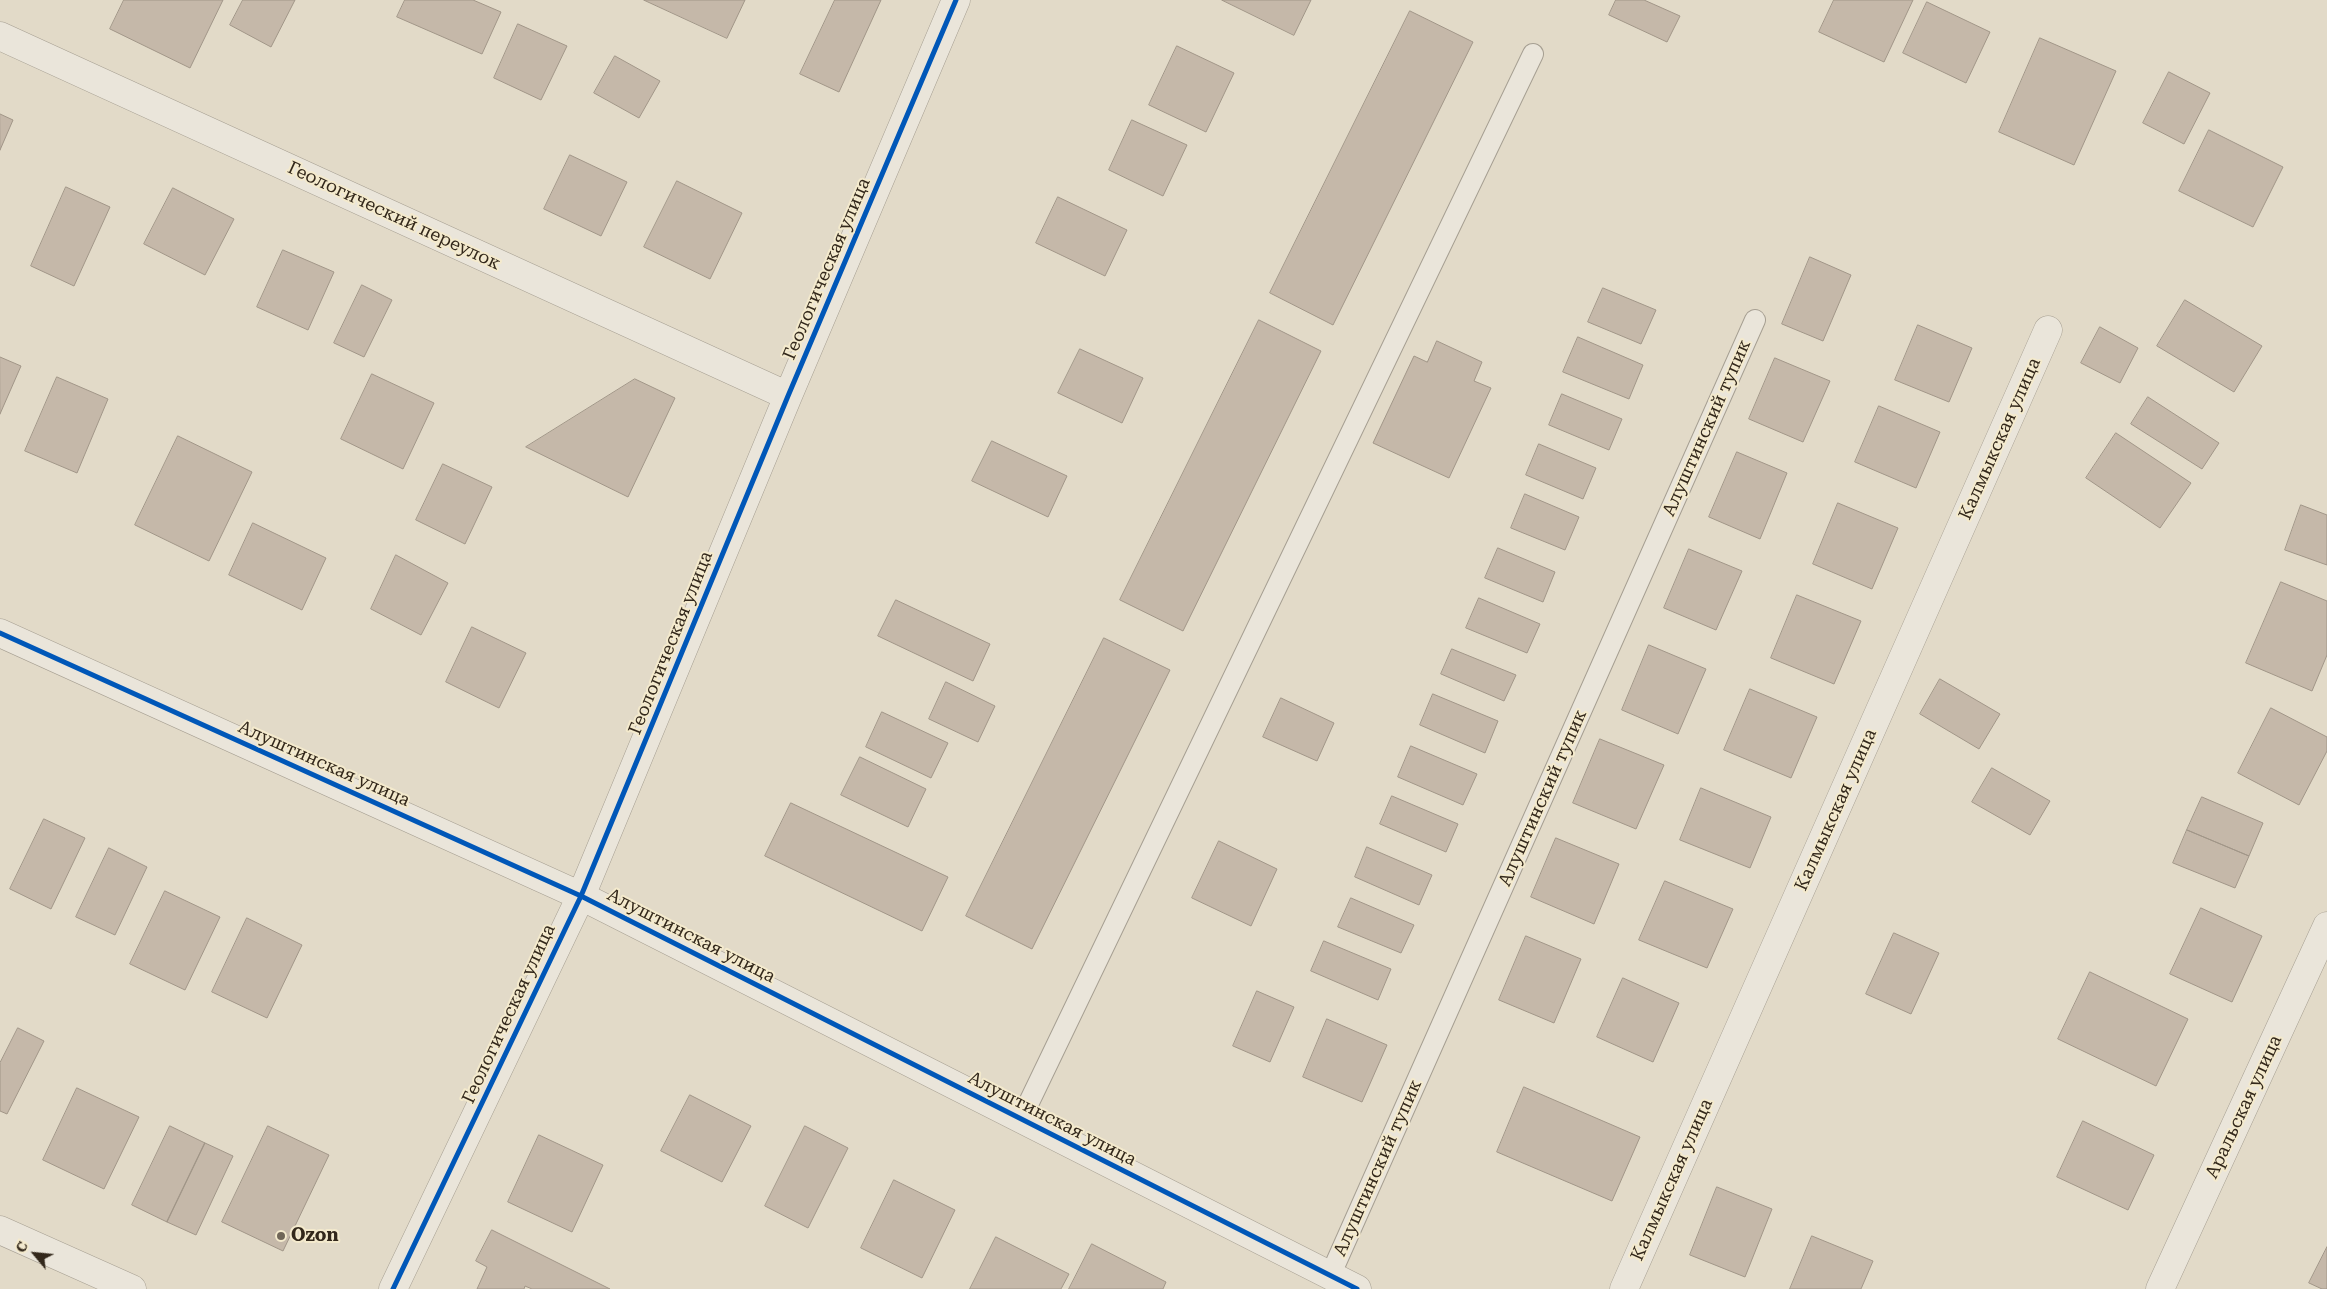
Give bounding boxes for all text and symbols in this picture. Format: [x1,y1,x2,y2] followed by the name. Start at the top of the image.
[284,157,504,275] street label: Геологический переулок
[779,175,875,363] street label: Геологическая улица
[1658,336,1756,520] street label: Алуштинский тупик
[1955,355,2045,523] street label: Калмыкская улица
[624,548,718,738] street label: Геологическая улица
[1494,706,1592,890] street label: Алуштинский тупик
[235,716,413,812] street label: Алуштинская улица
[1791,726,1881,894] street label: Калмыкская улица
[603,884,779,988] street label: Алуштинская улица
[458,921,560,1107] street label: Геологическая улица
[2201,1032,2287,1182] street label: Аральская улица
[964,1067,1140,1171] street label: Алуштинская улица
[1329,1076,1427,1260] street label: Алуштинский тупик
[1627,1096,1717,1264] street label: Калмыкская улица
[291,1225,339,1247] place label: Ozon
[10,1229,60,1279] north arrow
[275,1230,287,1242] marker: Ozon
[12,1239,31,1255] text: С

